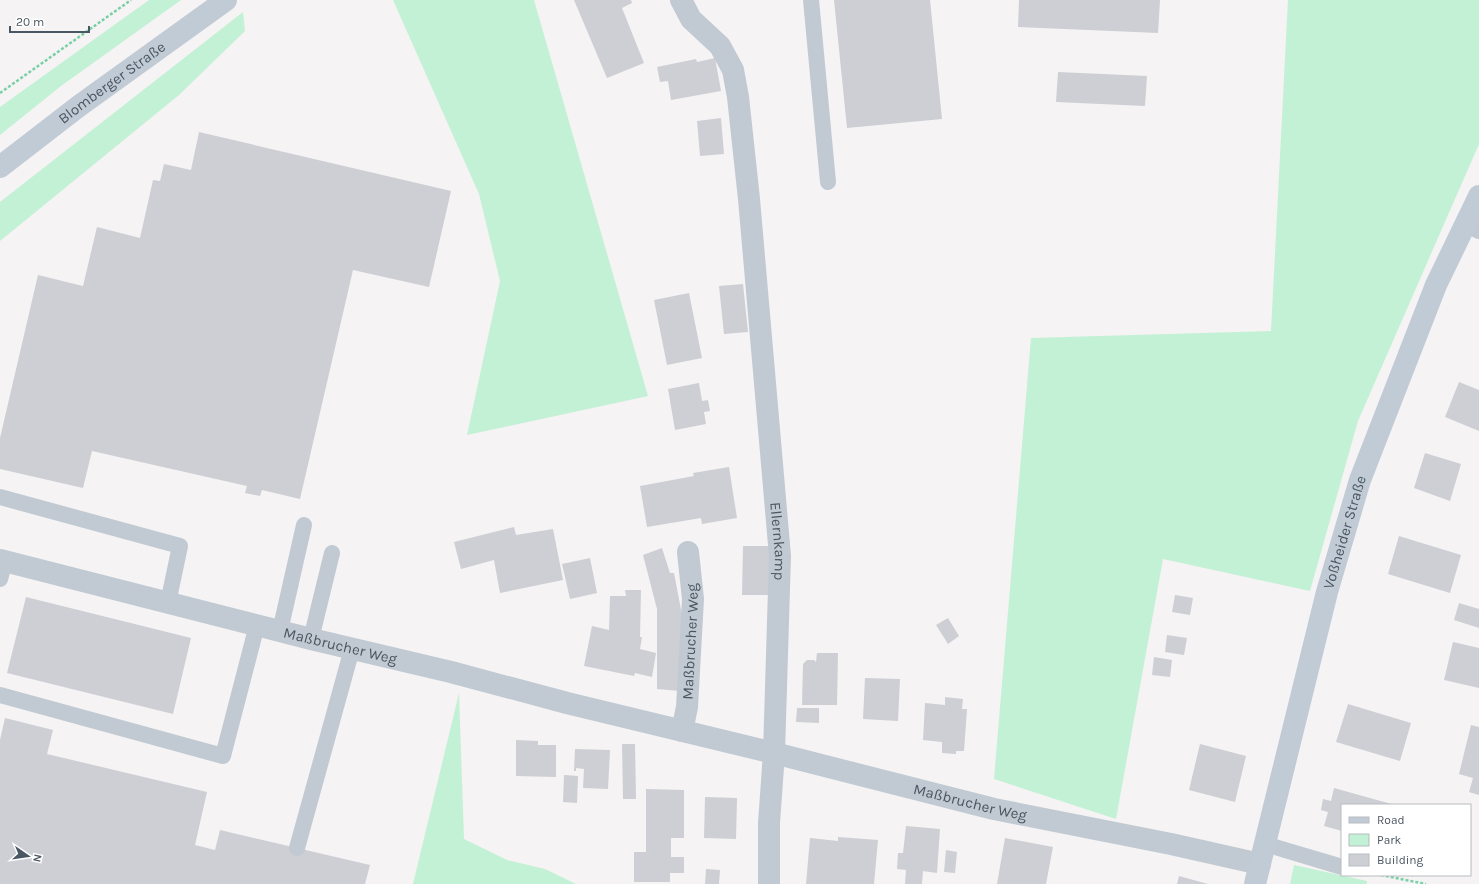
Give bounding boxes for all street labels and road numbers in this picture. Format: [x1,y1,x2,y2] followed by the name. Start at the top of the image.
[55,38,169,128] street label: Blomberger Straße
[1319,473,1370,591] street label: Voßheider Straße
[766,501,789,581] street label: Ellernkamp
[678,582,702,700] street label: Maßbrucher Weg
[282,623,399,668] street label: Maßbrucher Weg
[911,780,1029,824] street label: Maßbrucher Weg

